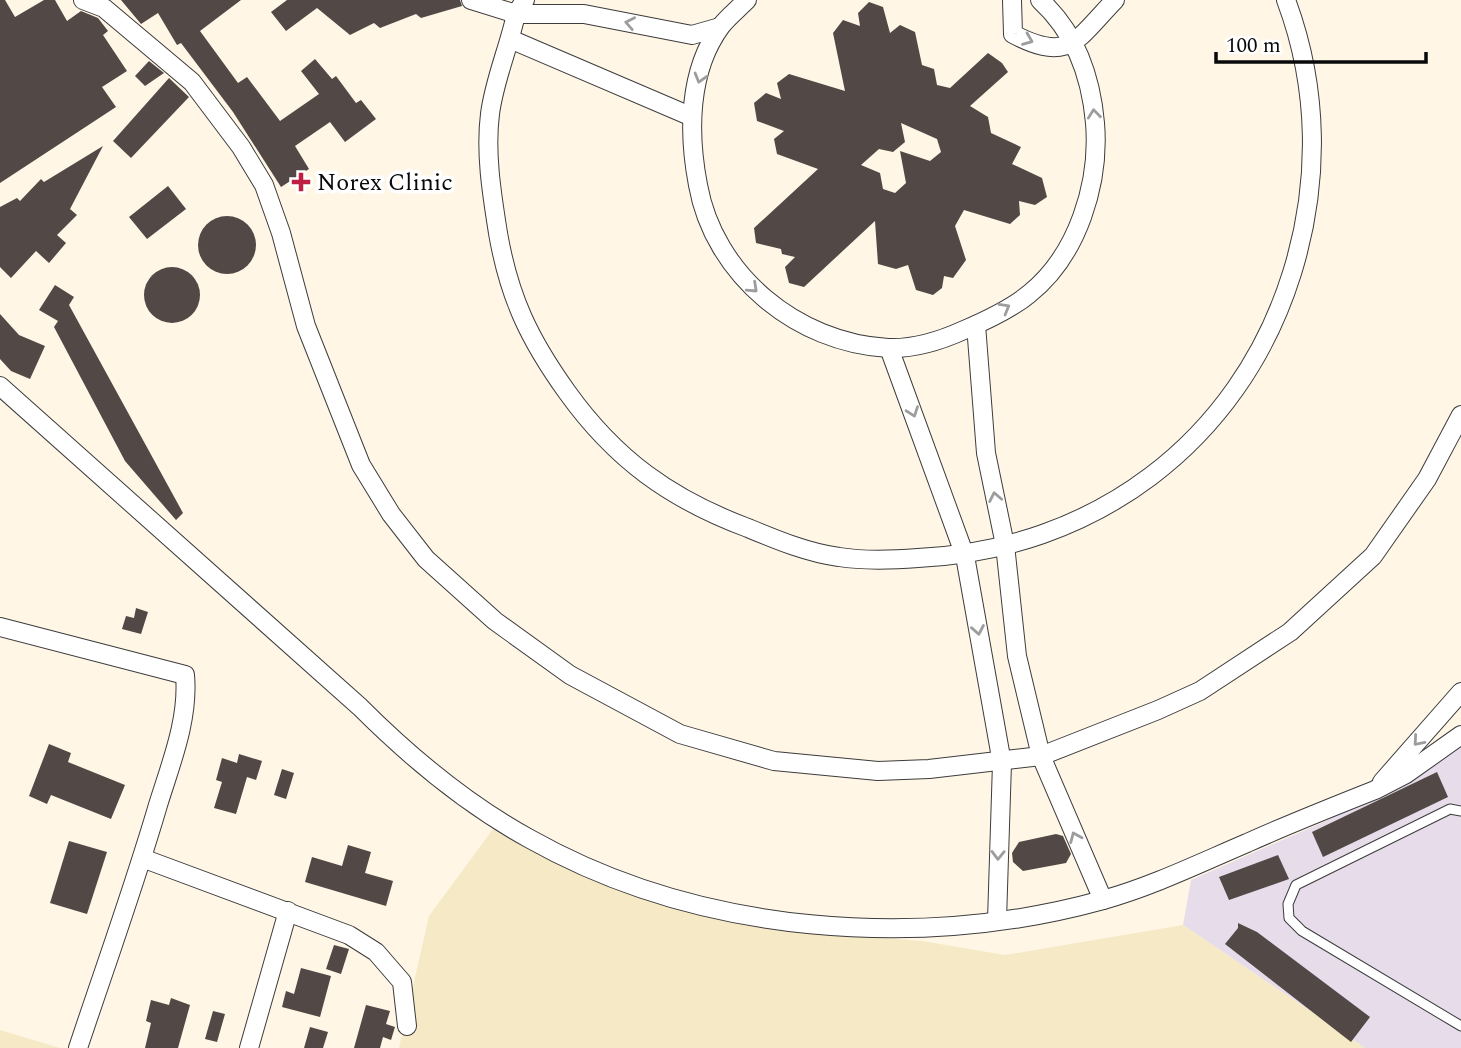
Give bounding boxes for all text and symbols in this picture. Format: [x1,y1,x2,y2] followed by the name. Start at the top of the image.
[624,16,636,31] one-way arrow
[1216,21,1426,65] scale bar
[1226,30,1281,62] text: 100 m
[1021,31,1033,45] one-way arrow
[693,72,708,84] one-way arrow
[1087,108,1102,119] one-way arrow
[317,165,453,201] place label: Norex Clinic
[291,172,311,192] marker: Norex Clinic
[745,279,758,292] one-way arrow
[997,303,1010,316] one-way arrow
[905,406,919,418] one-way arrow
[989,491,1004,503] one-way arrow
[970,624,985,635] one-way arrow
[1414,733,1426,746] one-way arrow
[1069,832,1083,845] one-way arrow
[990,850,1006,861] one-way arrow

